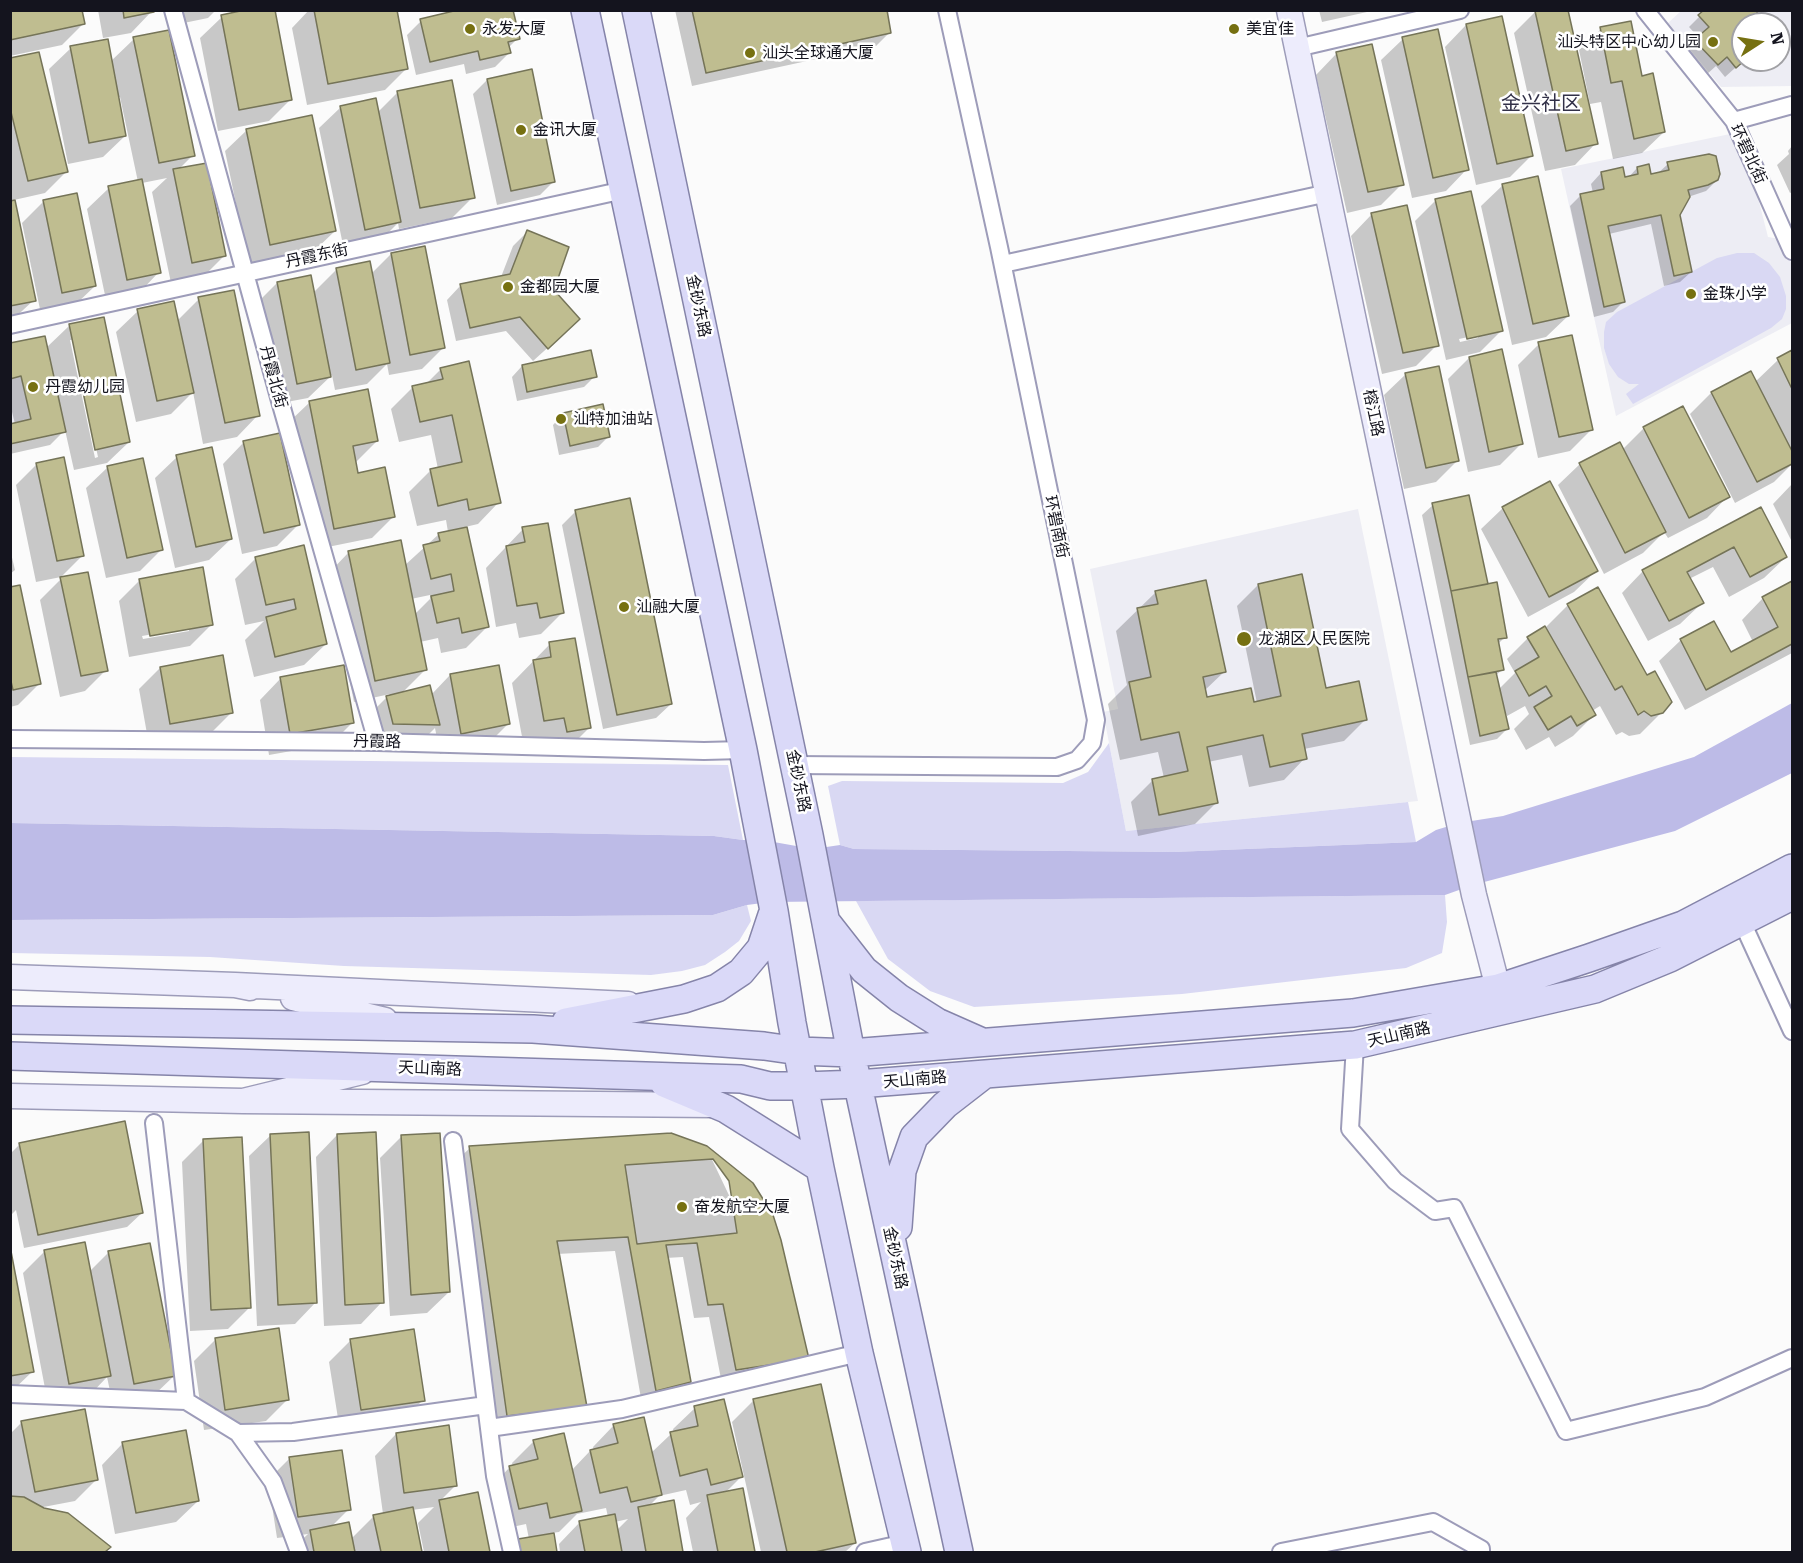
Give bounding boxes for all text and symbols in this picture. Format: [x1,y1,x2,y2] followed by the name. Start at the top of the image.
[1731,12,1791,72] north arrow
[482,19,546,39] place label: 永发大厦
[1246,19,1294,39] place label: 美宜佳
[463,22,477,36] marker: 永发大厦
[1227,22,1241,36] marker: 美宜佳
[1767,31,1788,47] text: N
[1557,32,1701,52] place label: 汕头特区中心幼儿园
[1706,35,1720,49] marker: 汕头特区中心幼儿园
[762,43,874,63] place label: 汕头全球通大厦
[743,46,757,60] marker: 汕头全球通大厦
[1501,92,1581,116] district label: 金兴社区
[533,120,597,140] place label: 金讯大厦
[1726,121,1770,187] street label: 环碧北街
[514,123,528,137] marker: 金讯大厦
[284,240,350,272] street label: 丹霞东街
[682,273,714,339] street label: 金砂东路
[520,277,600,297] place label: 金都园大厦
[501,280,515,294] marker: 金都园大厦
[1703,284,1767,304] place label: 金珠小学
[1684,287,1698,301] marker: 金珠小学
[255,344,291,410] street label: 丹霞北街
[45,377,125,397] place label: 丹霞幼儿园
[26,380,40,394] marker: 丹霞幼儿园
[1359,388,1387,438] street label: 榕江路
[573,409,653,429] place label: 汕特加油站
[554,412,568,426] marker: 汕特加油站
[1040,494,1072,560] street label: 环碧南街
[636,597,700,617] place label: 汕融大厦
[617,600,631,614] marker: 汕融大厦
[1258,629,1370,649] place label: 龙湖区人民医院
[1235,630,1253,648] marker: 龙湖区人民医院
[353,732,401,752] street label: 丹霞路
[782,748,814,814] street label: 金砂东路
[1366,1018,1432,1052] street label: 天山南路
[398,1058,462,1080] street label: 天山南路
[882,1068,948,1092] street label: 天山南路
[694,1197,790,1217] place label: 奋发航空大厦
[675,1200,689,1214] marker: 奋发航空大厦
[879,1225,911,1291] street label: 金砂东路

